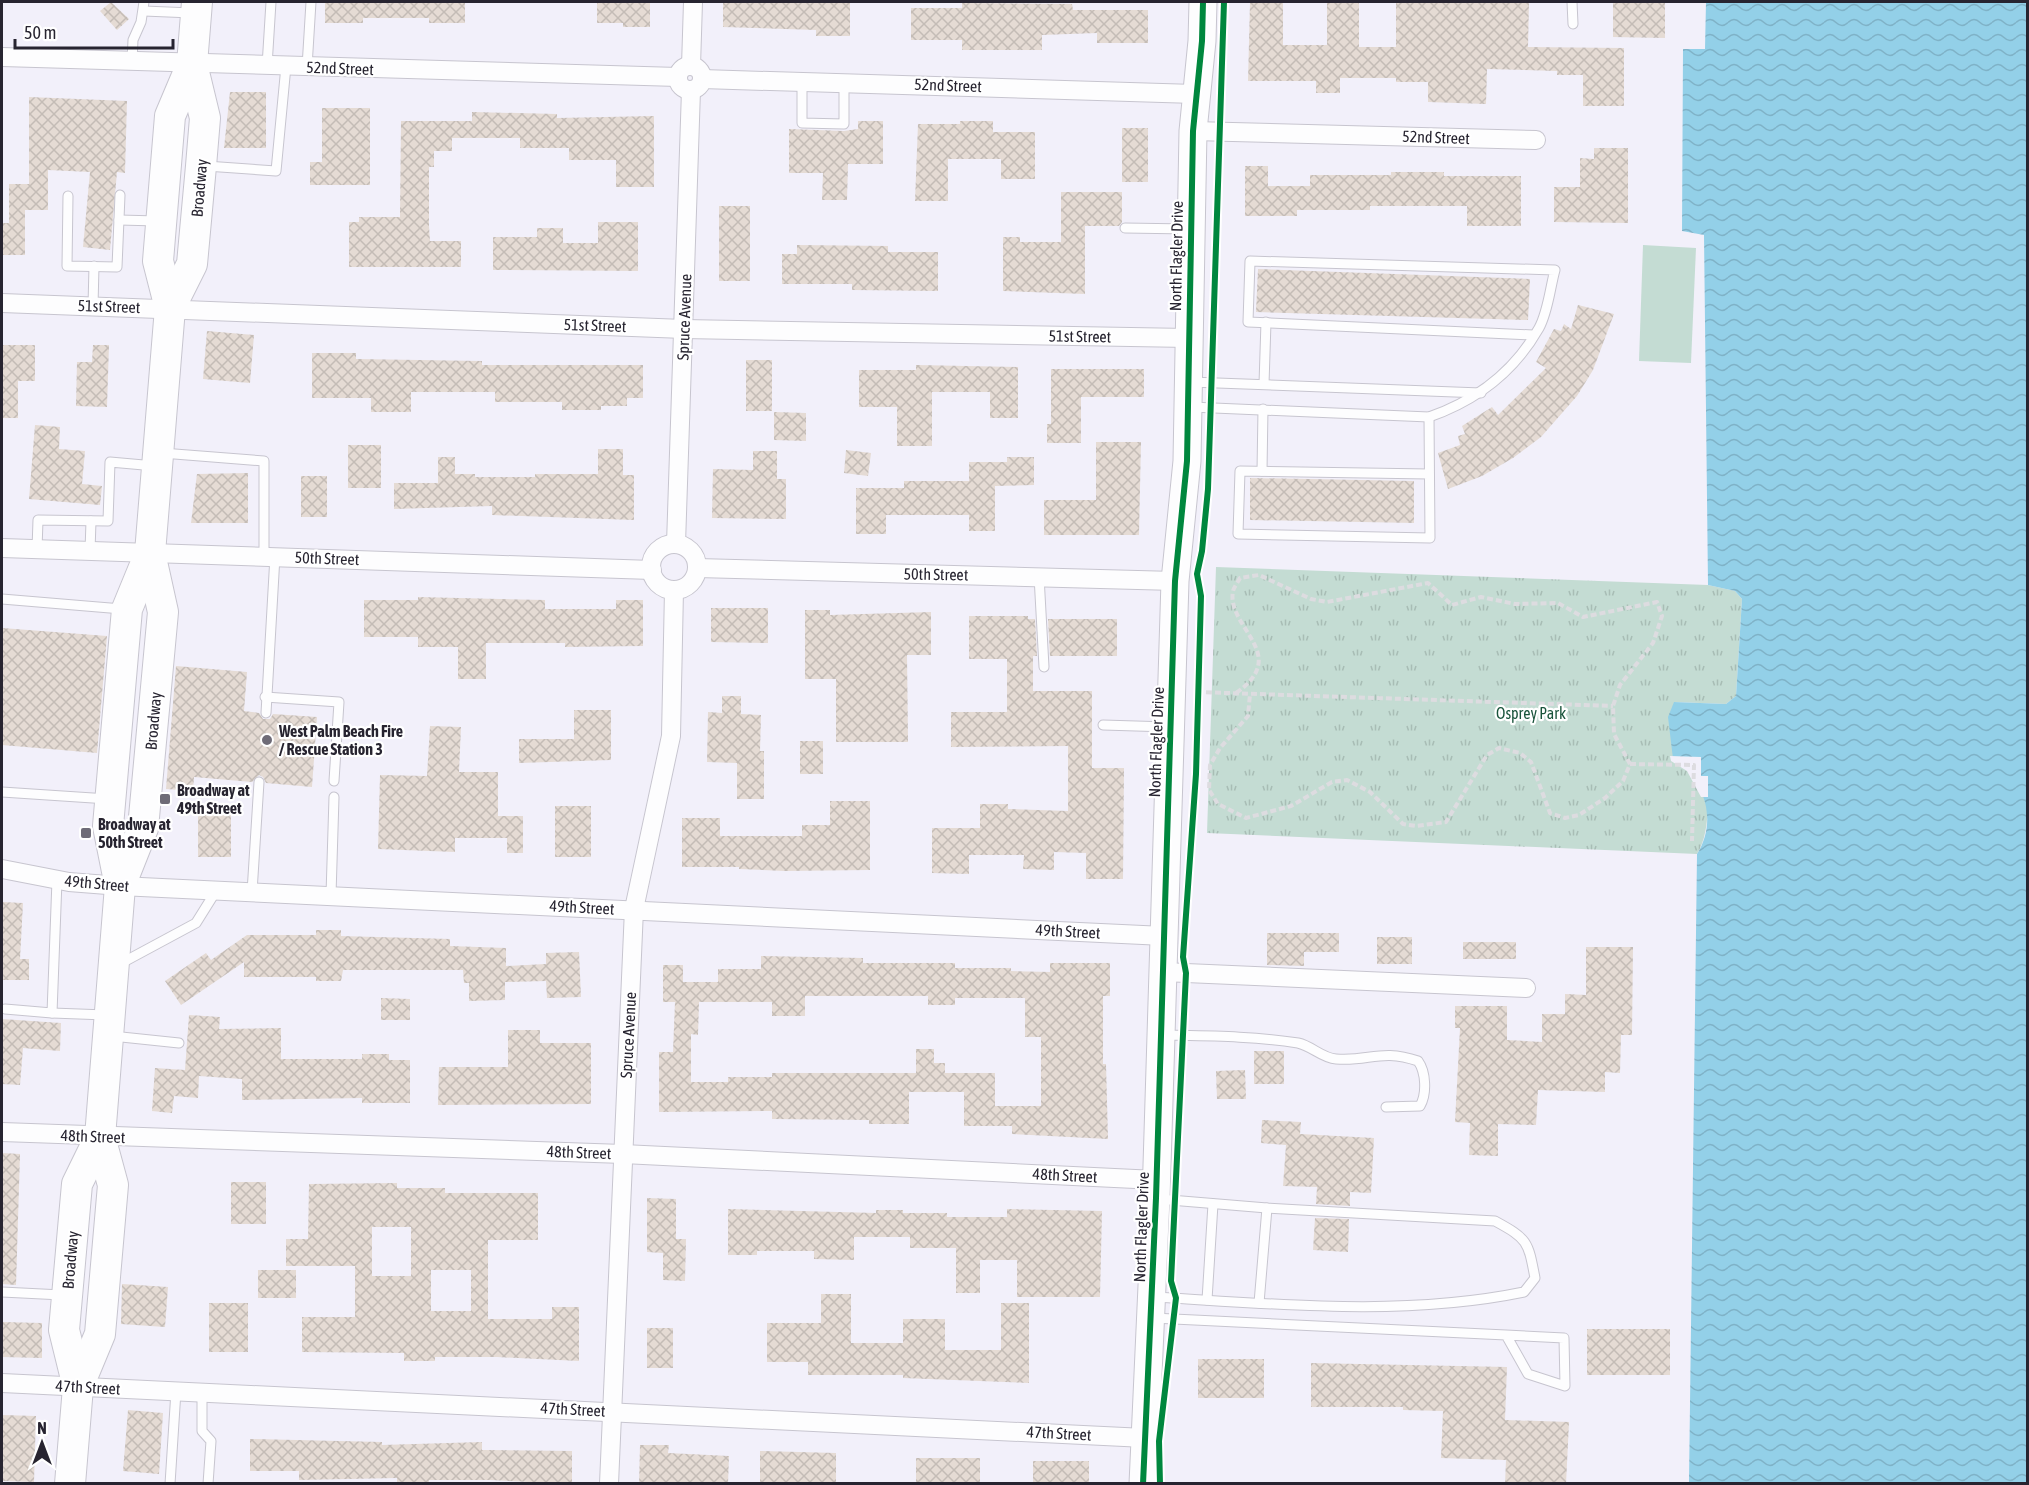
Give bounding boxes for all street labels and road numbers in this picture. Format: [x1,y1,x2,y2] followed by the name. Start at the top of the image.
[306,58,375,78] street label: 52nd Street
[914,75,983,95] street label: 52nd Street
[1402,127,1471,147] street label: 52nd Street
[187,158,212,218] street label: Broadway
[1166,201,1187,311] street label: North Flagler Drive
[673,274,696,361] street label: Spruce Avenue
[77,296,141,316] street label: 51st Street
[563,315,627,335] street label: 51st Street
[1049,326,1112,346] street label: 51st Street
[294,548,360,568] street label: 50th Street
[903,564,969,584] street label: 50th Street
[1145,687,1168,798] street label: North Flagler Drive
[141,691,166,751] street label: Broadway
[64,871,130,895] street label: 49th Street
[549,896,615,918] street label: 49th Street
[1035,920,1101,942] street label: 49th Street
[617,991,640,1079] street label: Spruce Avenue
[60,1126,126,1146] street label: 48th Street
[546,1142,612,1162] street label: 48th Street
[1032,1164,1098,1186] street label: 48th Street
[1130,1172,1153,1283] street label: North Flagler Drive
[58,1230,83,1290] street label: Broadway
[55,1376,121,1398] street label: 47th Street
[540,1398,606,1420] street label: 47th Street
[1026,1422,1092,1444] street label: 47th Street

